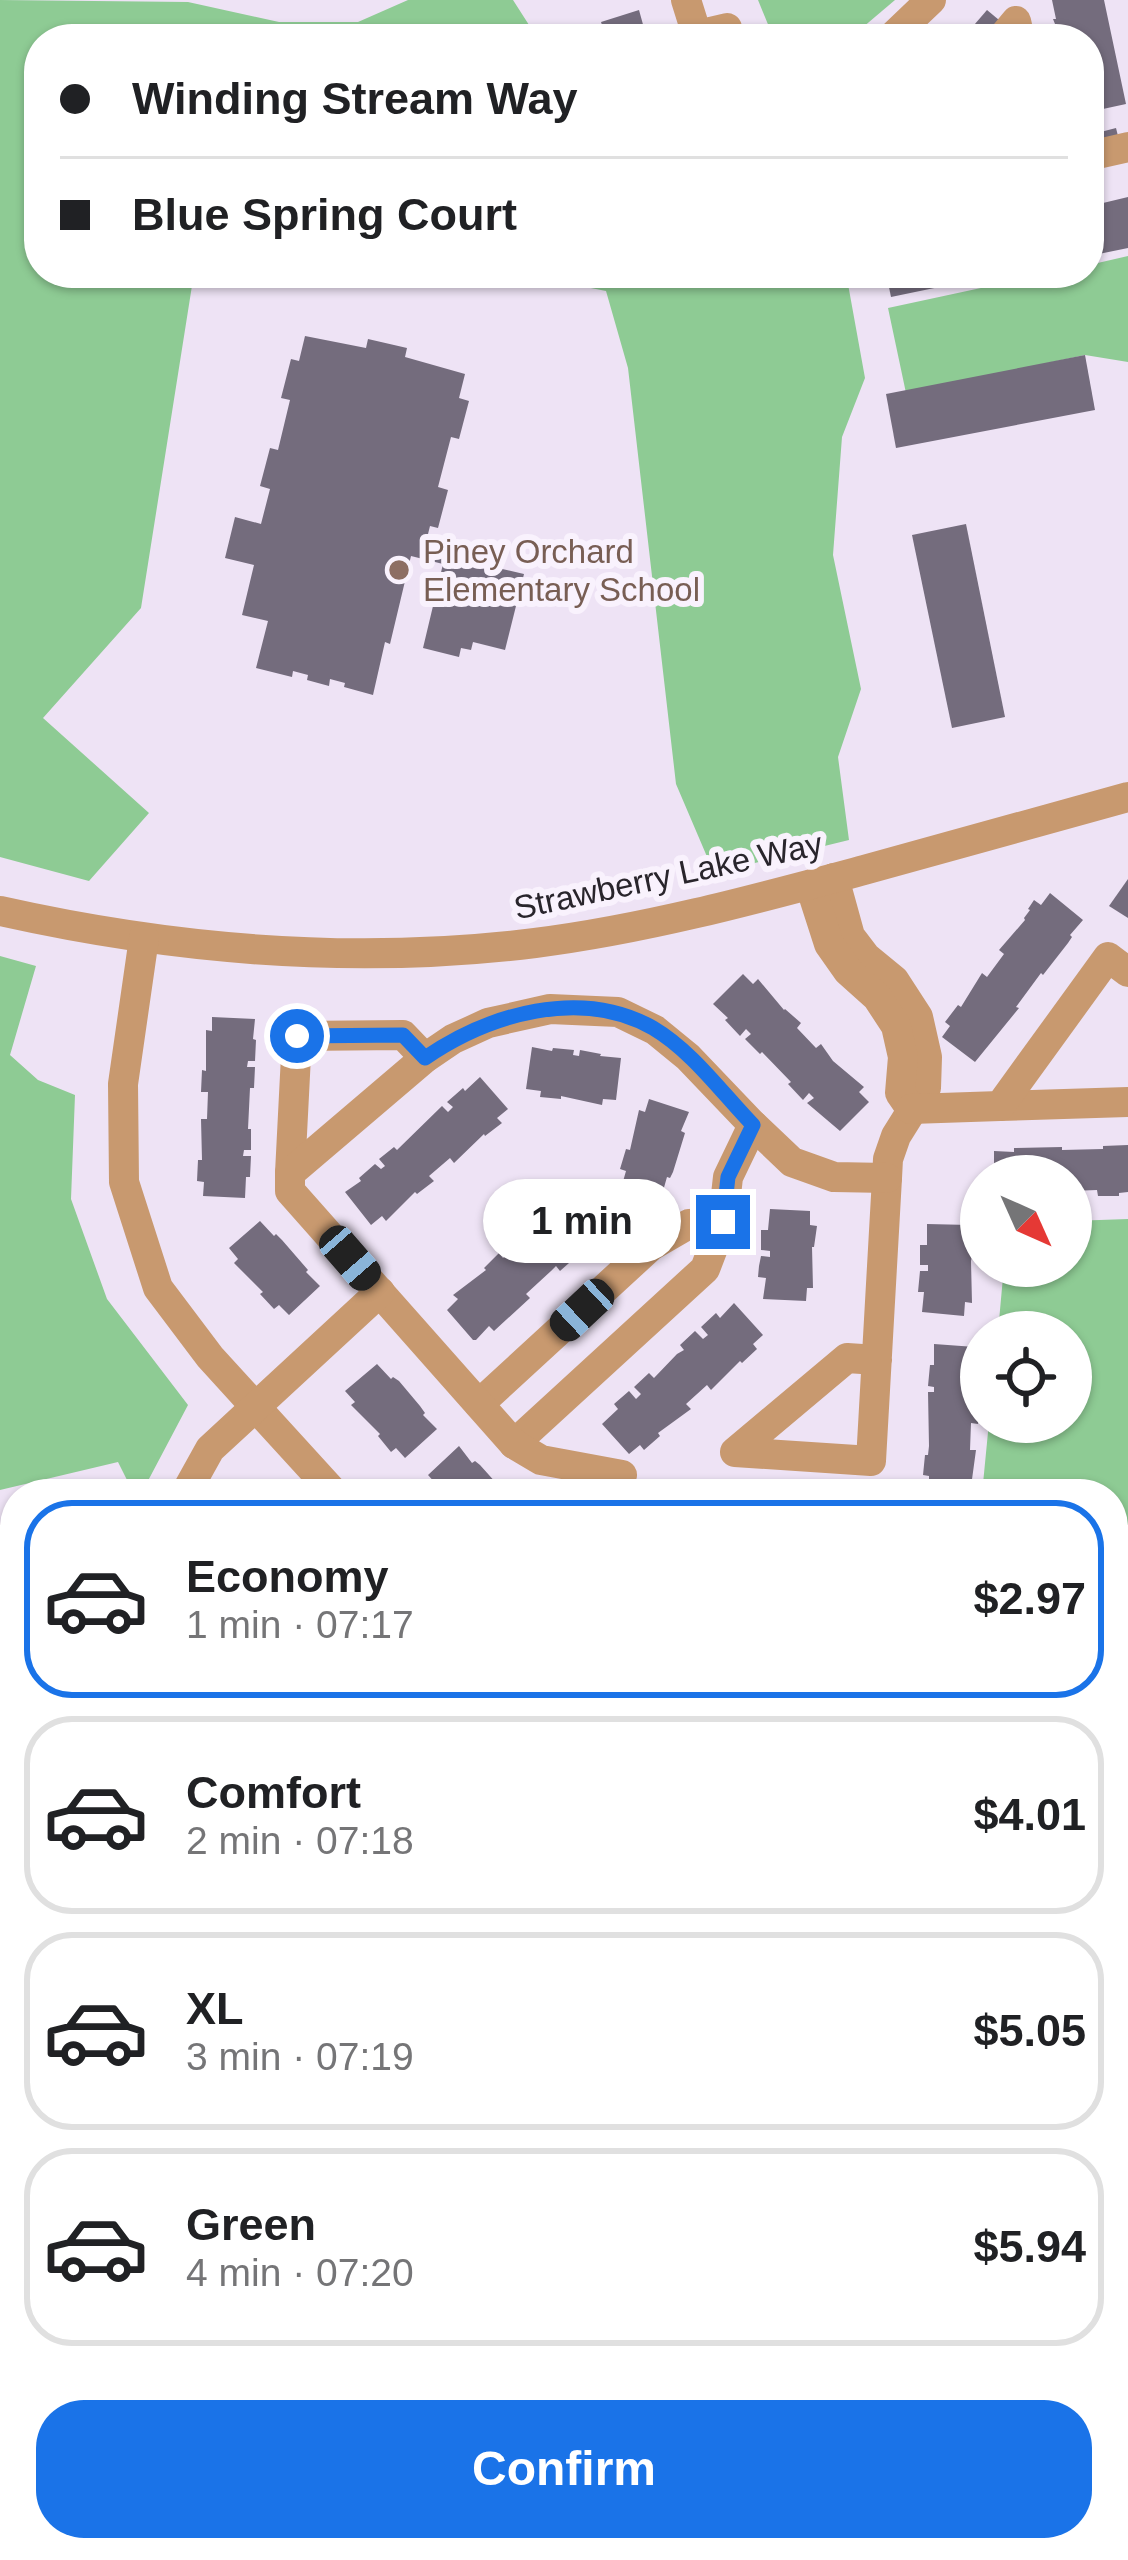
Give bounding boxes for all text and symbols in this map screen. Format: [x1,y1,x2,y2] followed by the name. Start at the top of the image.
[132,73,577,124] text: Winding Stream Way
[132,189,517,240] text: Blue Spring Court
[423,533,700,608] place label: Piney Orchard Elementary School
[386,557,412,583] marker: Piney Orchard Elementary School
[511,825,826,926] street label: Strawberry Lake Way
[270,1009,324,1063] route start
[960,1155,1092,1287] north arrow
[960,1155,1092,1443] map controls
[483,1180,681,1264] callout: 1 min
[696,1195,750,1249] route end
[531,1199,633,1242] text: 1 min
[313,1219,387,1297] car
[543,1272,621,1348] car
[960,1311,1092,1443] button: locate
[42,1545,150,1653] icon: car
[186,1551,389,1602] text: Economy
[973,1573,1086,1624] text: $2.97
[186,1603,414,1646] text: 1 min · 07:17
[42,1761,150,1869] icon: car
[186,1767,361,1818] text: Comfort
[973,1789,1086,1840] text: $4.01
[186,1819,414,1862] text: 2 min · 07:18
[42,1977,150,2085] icon: car
[186,1983,244,2034] text: XL
[973,2005,1086,2056] text: $5.05
[186,2035,414,2078] text: 3 min · 07:19
[42,2193,150,2301] icon: car
[186,2199,316,2250] text: Green
[973,2221,1086,2272] text: $5.94
[186,2251,414,2294] text: 4 min · 07:20
[36,2400,1092,2538] button: Confirm

